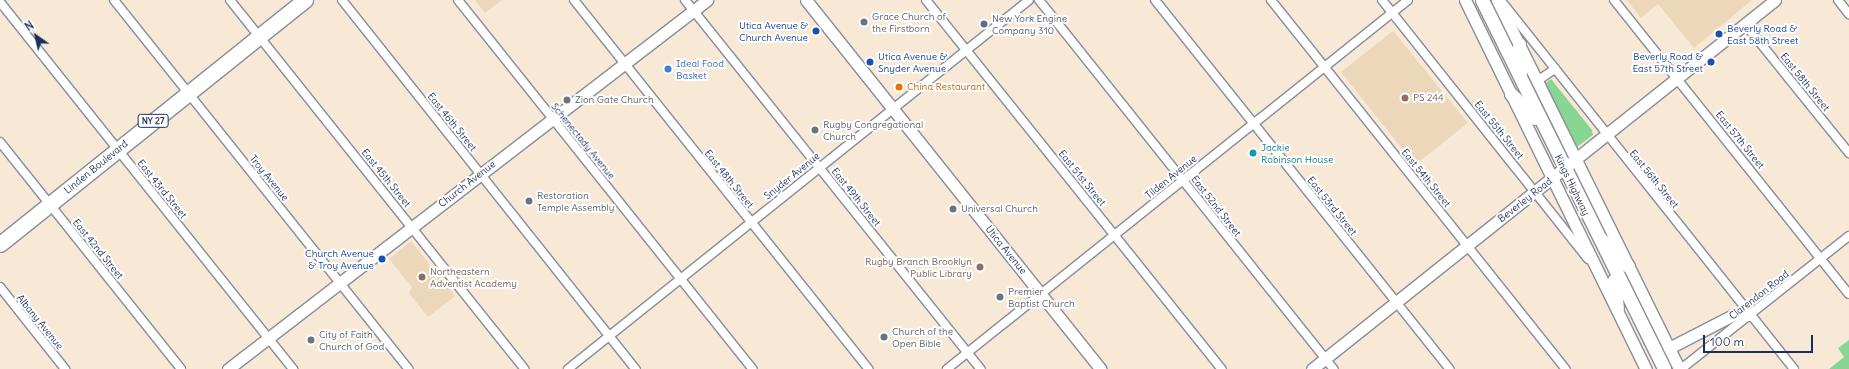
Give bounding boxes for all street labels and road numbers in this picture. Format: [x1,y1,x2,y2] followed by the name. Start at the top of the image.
[1778,50,1832,114] street label: East 58th Street
[425,90,479,154] street label: East 46th Street
[1472,98,1526,162] street label: East 55th Street
[549,100,617,182] street label: Schenectady Avenue
[1713,109,1767,171] street label: East 57th Street
[137,114,169,128] road number: NY 27
[62,138,130,196] street label: Linden Boulevard
[359,146,413,210] street label: East 45th Street
[1399,146,1453,210] street label: East 54th Street
[702,147,756,211] street label: East 48th Street
[1627,147,1681,211] street label: East 56th Street
[1056,148,1108,208] street label: East 51st Street
[762,150,822,202] street label: Snyder Avenue
[1552,152,1592,218] street label: Kings Highway
[247,153,291,203] street label: Troy Avenue
[1143,153,1199,201] street label: Tilden Avenue
[135,157,189,221] street label: East 43rd Street
[436,158,498,210] street label: Church Avenue
[829,165,883,229] street label: East 49th Street
[1189,173,1243,239] street label: East 52nd Street
[1305,174,1359,238] street label: East 53rd Street
[1496,175,1554,225] street label: Beverley Road
[70,217,126,281] street label: East 42nd Street
[983,223,1029,277] street label: Utica Avenue
[1727,268,1791,322] street label: Clarendon Road
[14,292,66,352] street label: Albany Avenue

